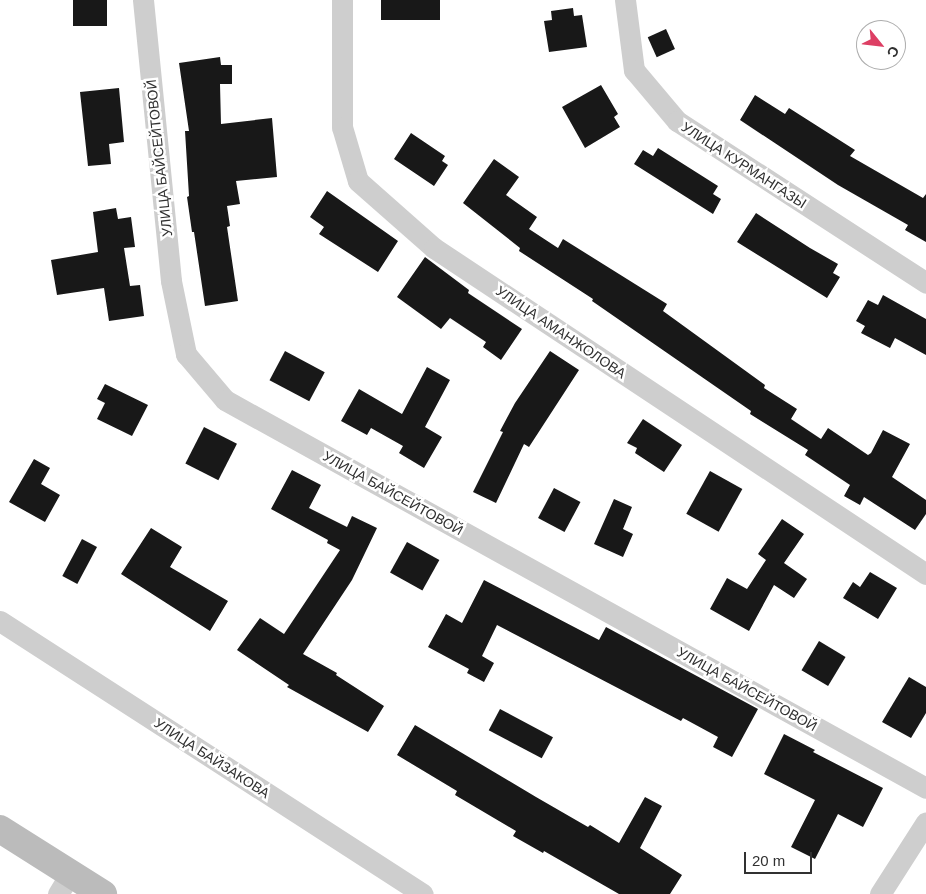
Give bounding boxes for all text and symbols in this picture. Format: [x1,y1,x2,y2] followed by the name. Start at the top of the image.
[856,20,906,70] north arrow
[884,43,903,60] text: С
[142,79,176,237] street label: УЛИЦА БАЙСЕЙТОВОЙ
[678,118,810,212] street label: УЛИЦА КУРМАНГАЗЫ
[493,282,629,382] street label: УЛИЦА АМАНЖОЛОВА
[320,447,466,539] street label: УЛИЦА БАЙСЕЙТОВОЙ
[674,643,820,735] street label: УЛИЦА БАЙСЕЙТОВОЙ
[151,714,273,802] street label: УЛИЦА БАЙЗАКОВА
[746,842,814,874] scale bar
[752,852,785,869] text: 20 m

